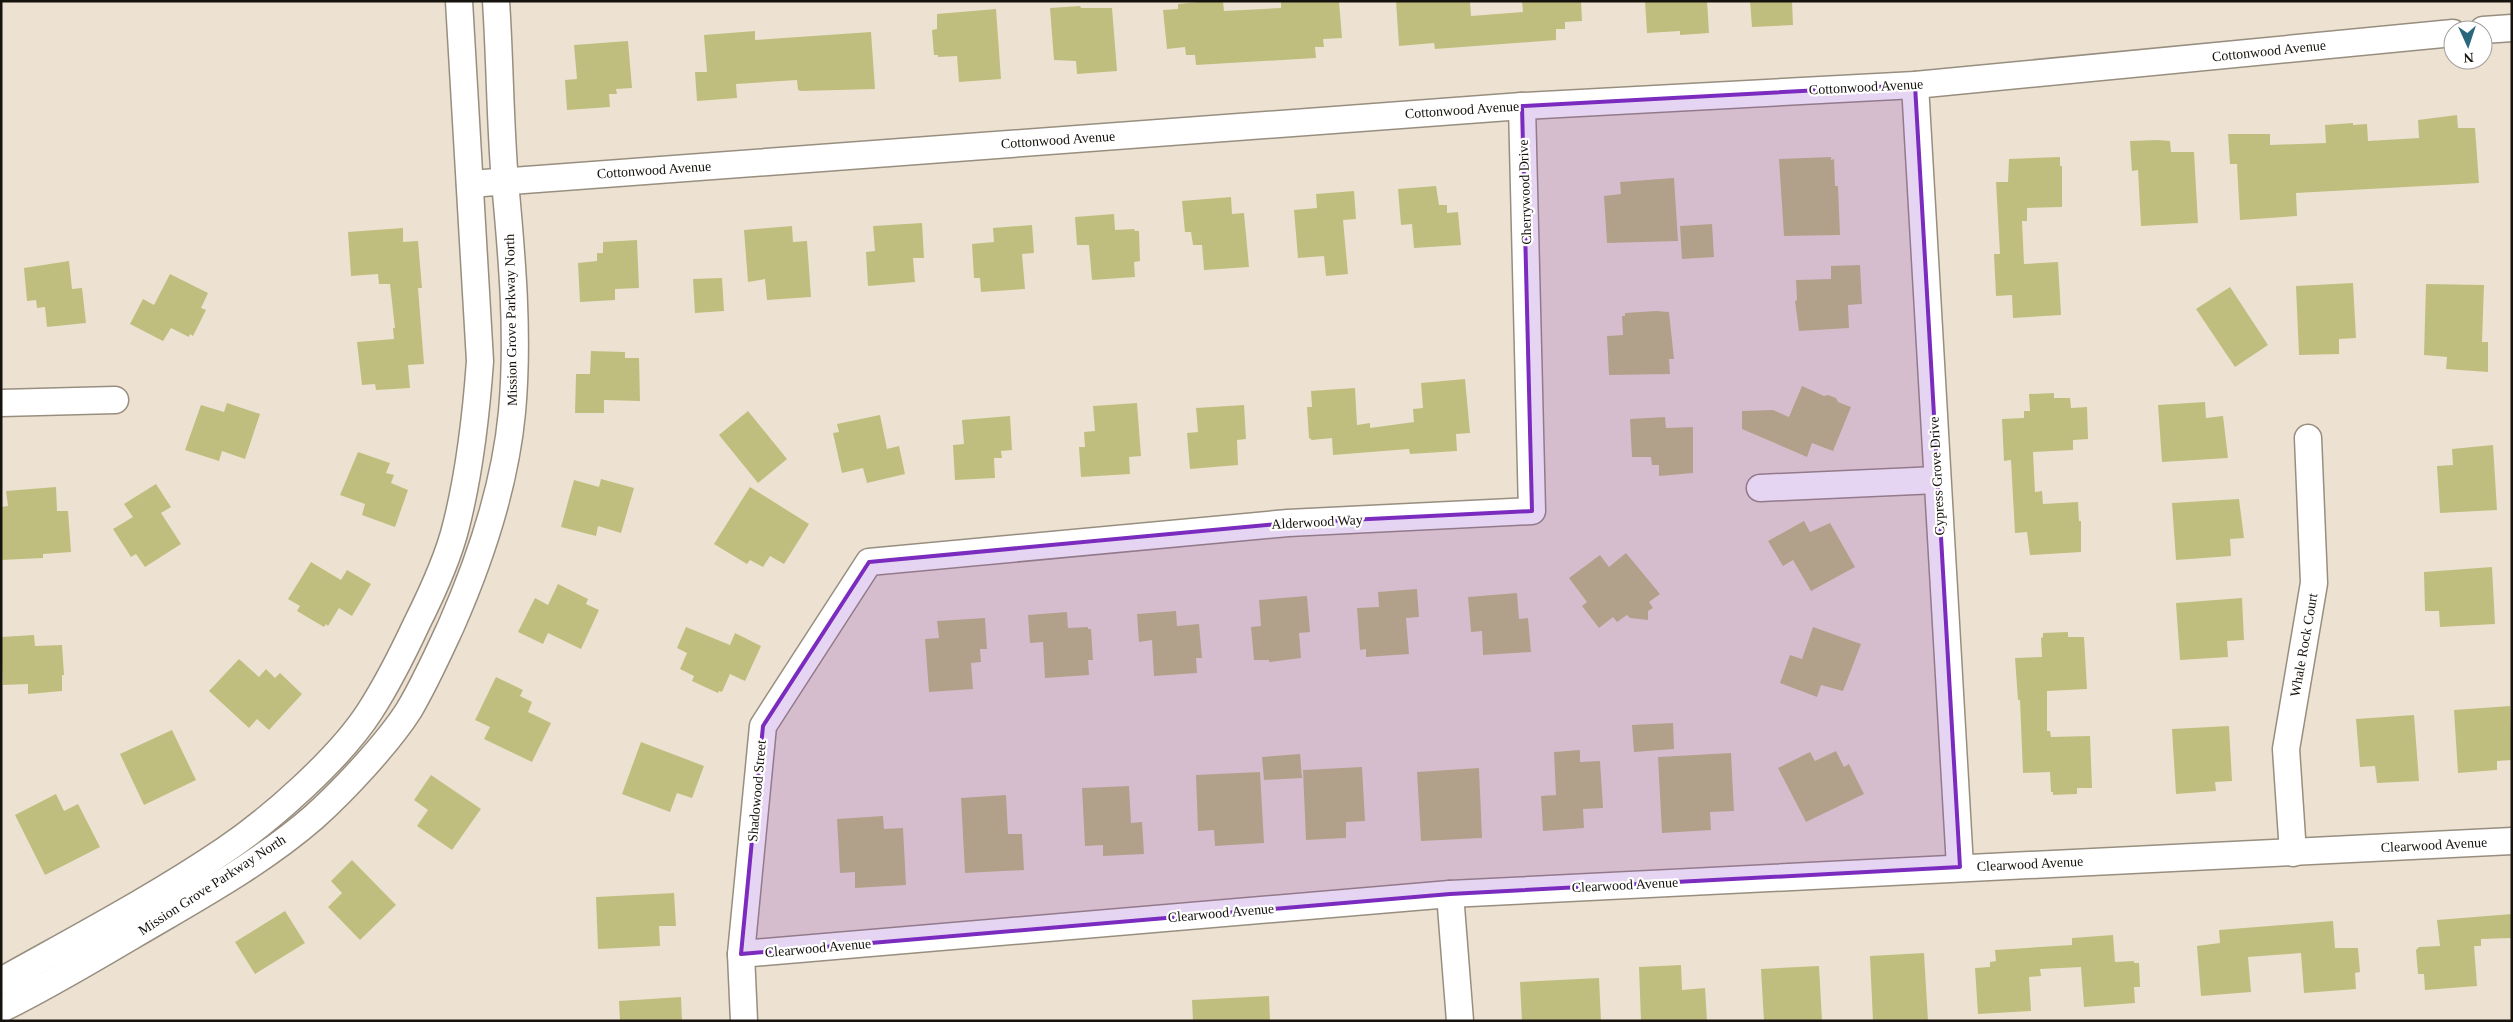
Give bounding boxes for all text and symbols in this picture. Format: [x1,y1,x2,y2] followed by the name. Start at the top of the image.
[2443,20,2493,70] north arrow
[2211,38,2327,64] street label: Cottonwood Avenue
[2463,50,2474,65] text: N
[1808,77,1924,97] street label: Cottonwood Avenue
[1404,99,1520,121] street label: Cottonwood Avenue
[1000,129,1116,151] street label: Cottonwood Avenue
[1516,139,1534,245] street label: Cherrywood Drive
[596,159,712,181] street label: Cottonwood Avenue
[502,234,520,406] street label: Mission Grove Parkway North
[1926,416,1948,536] street label: Cypress Grove Drive
[1271,512,1363,532] street label: Alderwood Way
[2287,592,2321,698] street label: Whale Rock Court
[745,739,769,843] street label: Shadowood Street
[136,832,288,938] street label: Mission Grove Parkway North
[2380,835,2488,855] street label: Clearwood Avenue
[1976,854,2084,874] street label: Clearwood Avenue
[1571,875,1679,895] street label: Clearwood Avenue
[1167,901,1275,925] street label: Clearwood Avenue
[764,936,872,960] street label: Clearwood Avenue

